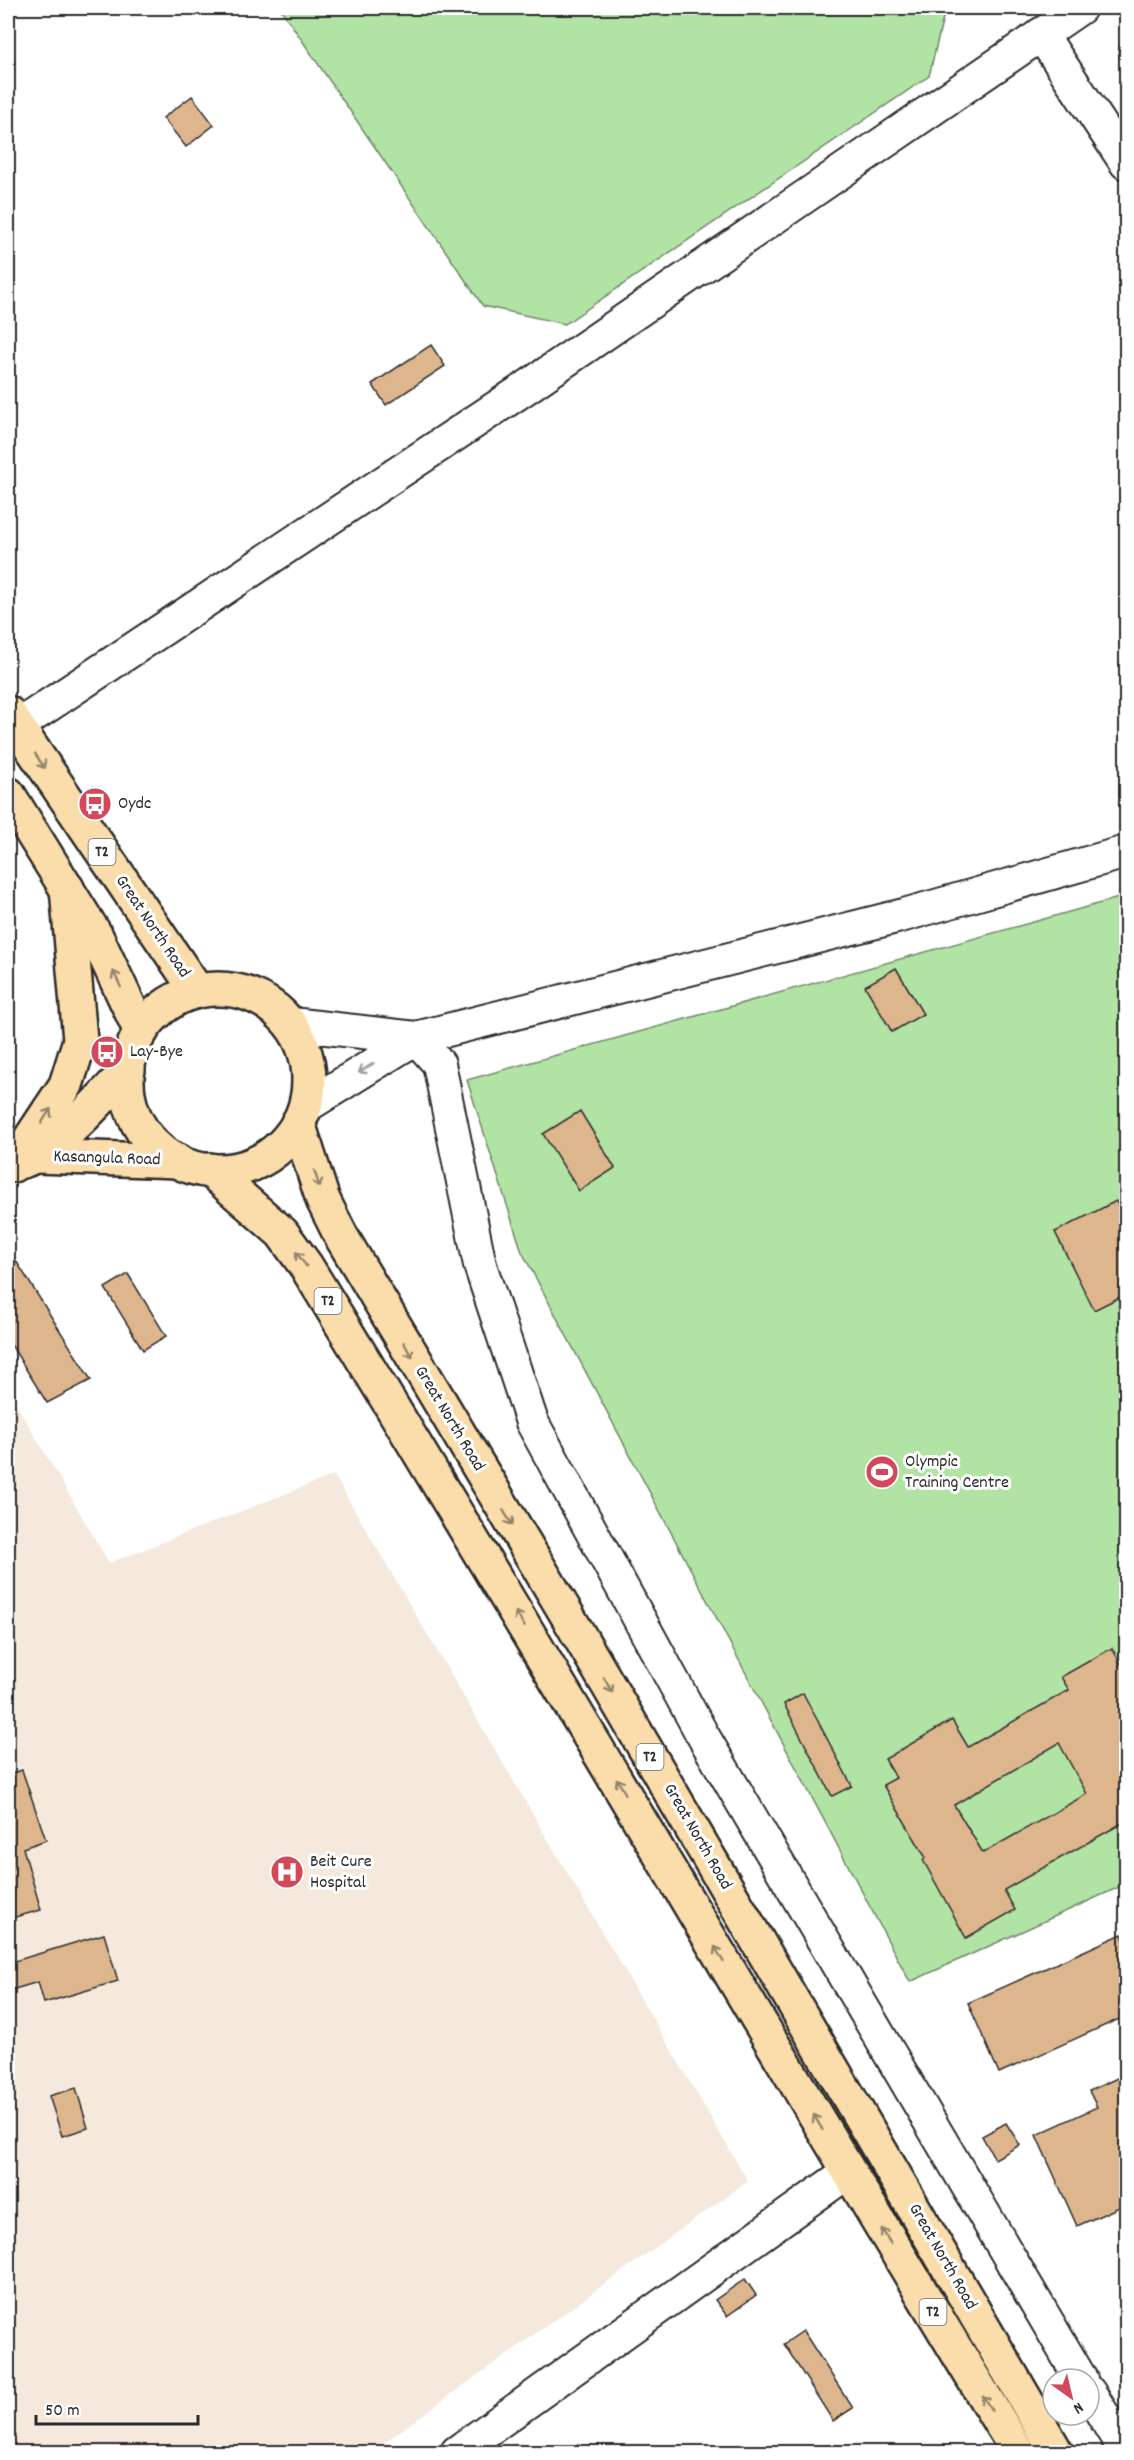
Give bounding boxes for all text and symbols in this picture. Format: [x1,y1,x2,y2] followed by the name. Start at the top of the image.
[34,753,46,769] one-way arrow
[77,786,113,822] bus stop icon: Oydc
[118,792,151,817] place label: Oydc
[88,839,116,865] road number: T2
[108,871,196,983] street label: Great North Road
[110,970,122,988] one-way arrow
[89,1034,125,1070] bus stop icon: Lay-Bye
[130,1040,183,1065] place label: Lay-Bye
[358,1063,375,1075] one-way arrow
[40,1108,52,1125] one-way arrow
[53,1145,161,1173] street label: Kasangula Road
[312,1169,323,1187] one-way arrow
[294,1251,307,1267] one-way arrow
[314,1288,342,1314] road number: T2
[402,1341,414,1358] one-way arrow
[408,1361,490,1477] street label: Great North Road
[905,1450,1009,1496] place label: Olympic Training Centre
[864,1454,900,1490] sports icon: Olympic Training Centre
[502,1509,515,1526] one-way arrow
[513,1611,525,1628] one-way arrow
[602,1676,614,1693] one-way arrow
[636,1744,664,1770] road number: T2
[614,1778,626,1795] one-way arrow
[656,1779,738,1895] street label: Great North Road
[310,1850,372,1896] place label: Beit Cure Hospital
[269,1854,305,1890] hospital icon: Beit Cure Hospital
[713,1946,725,1963] one-way arrow
[812,2114,824,2131] one-way arrow
[901,2199,983,2315] street label: Great North Road
[880,2228,892,2245] one-way arrow
[920,2299,946,2325] road number: T2
[1041,2367,1101,2427] north arrow
[36,2388,198,2426] scale bar
[981,2395,993,2412] one-way arrow
[1068,2396,1088,2419] text: N
[45,2399,80,2424] text: 50 m

